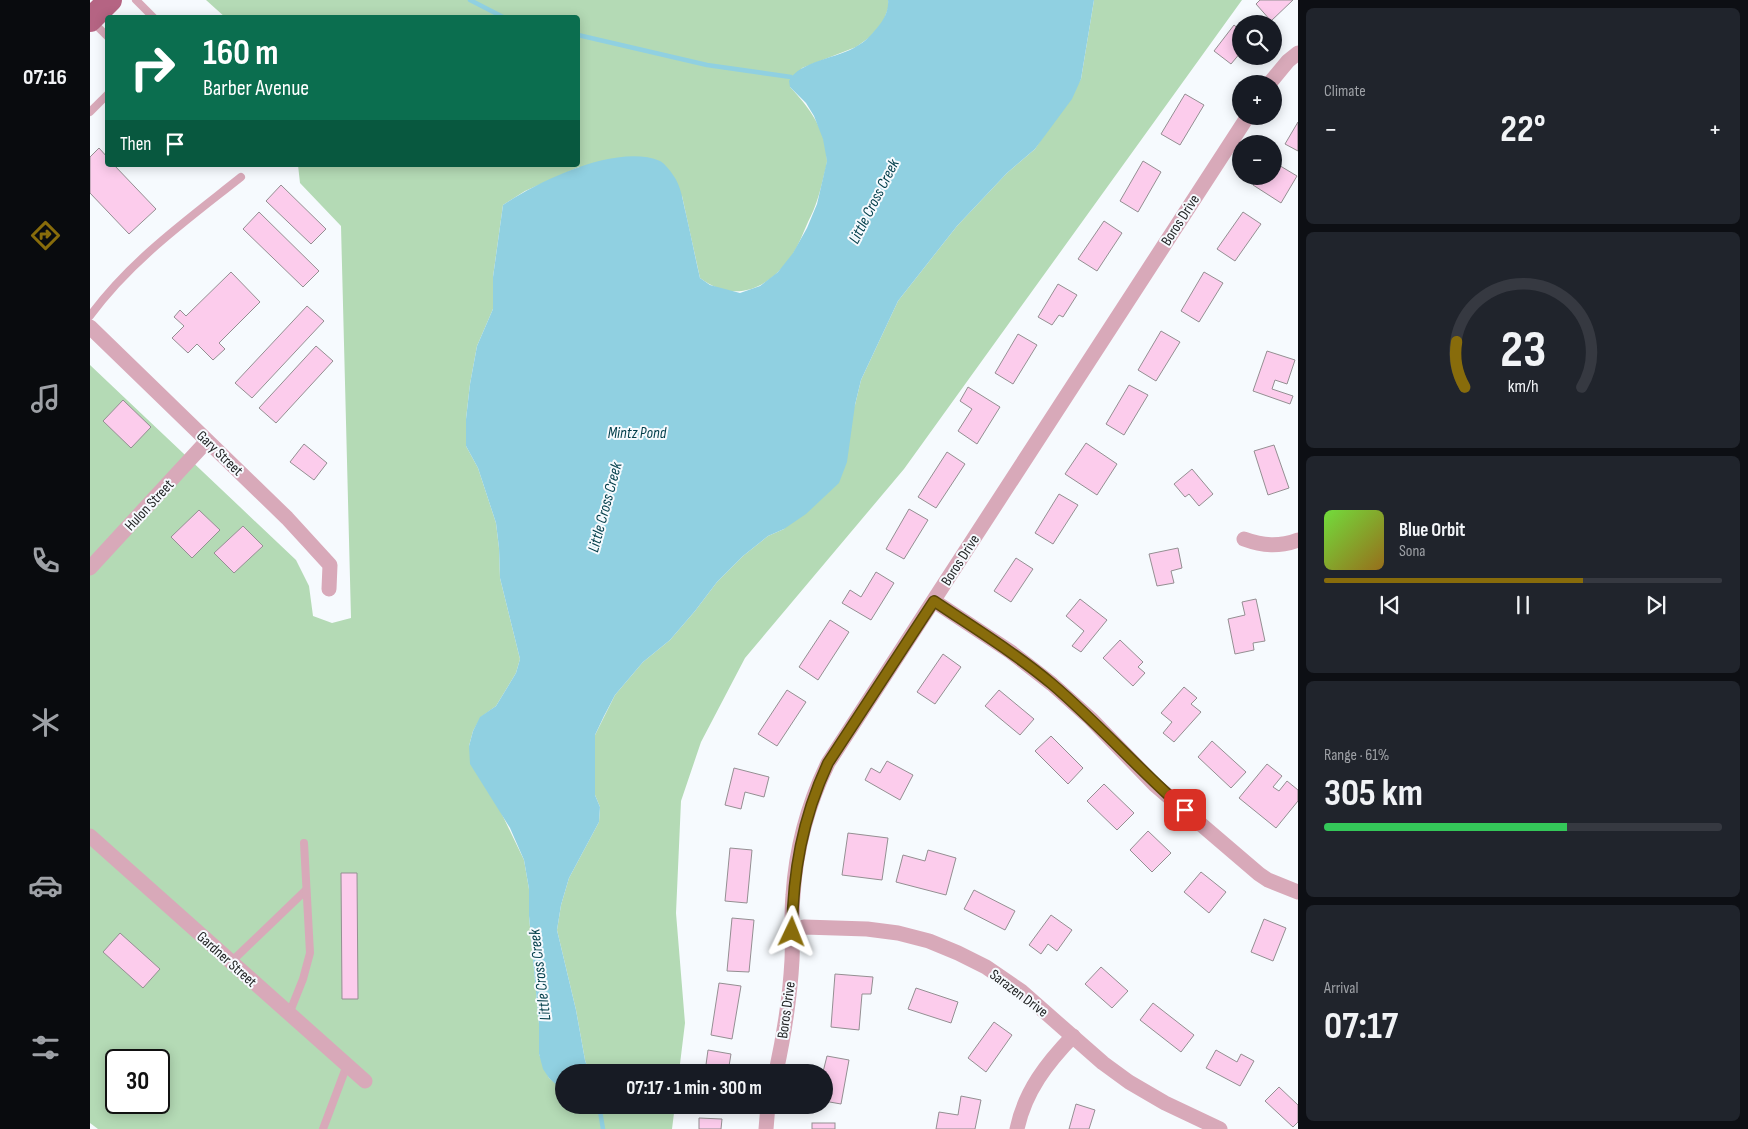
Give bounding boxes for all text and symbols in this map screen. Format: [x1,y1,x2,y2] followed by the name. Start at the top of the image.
[1232,15,1282,185] map controls
[1232,15,1282,65] button: search
[203,32,279,75] text: 160 m
[120,35,185,100] icon: right
[23,64,67,91] text: 07:16
[203,75,309,102] text: Barber Avenue
[1232,75,1282,125] button: +
[1324,82,1366,101] text: Climate
[1500,107,1546,152] text: 22°
[1324,113,1338,146] text: −
[1708,113,1722,146] text: +
[161,130,189,158] icon: arrive
[120,133,151,156] text: Then
[1232,135,1282,185] button: −
[845,155,904,247] water label: Little Cross Creek
[1157,191,1204,249] street label: Boros Drive
[28,218,63,253] icon: directions
[1500,319,1546,382] text: 23
[1508,376,1538,397] text: km/h
[28,381,63,416] icon: music
[608,424,667,443] water label: Mintz Pond
[192,427,247,480] street label: Gary Street
[584,459,627,554] water label: Little Cross Creek
[121,475,178,535] street label: Hulon Street
[1399,519,1465,542] text: Blue Orbit
[937,531,984,589] street label: Boros Drive
[1399,542,1426,561] text: Sona
[28,543,63,578] icon: phone
[1376,591,1404,619] icon: previous
[1509,591,1537,619] icon: pause
[1642,591,1670,619] icon: next
[28,705,63,740] icon: climate
[1324,746,1389,765] text: Range · 61%
[1324,771,1423,816] text: 305 km
[1164,789,1206,831] pin
[1171,796,1199,824] icon: arrive
[28,868,63,903] icon: car
[765,905,817,957] position arrow
[193,927,261,992] street label: Gardner Street
[525,927,556,1022] water label: Little Cross Creek
[986,965,1052,1022] street label: Sarazen Drive
[1324,979,1358,998] text: Arrival
[773,980,800,1040] street label: Boros Drive
[1324,1004,1398,1049] text: 07:17
[28,1030,63,1065] icon: filters
[105,1049,170,1114] speed limit sign: 30
[626,1077,762,1100] text: 07:17 · 1 min · 300 m

